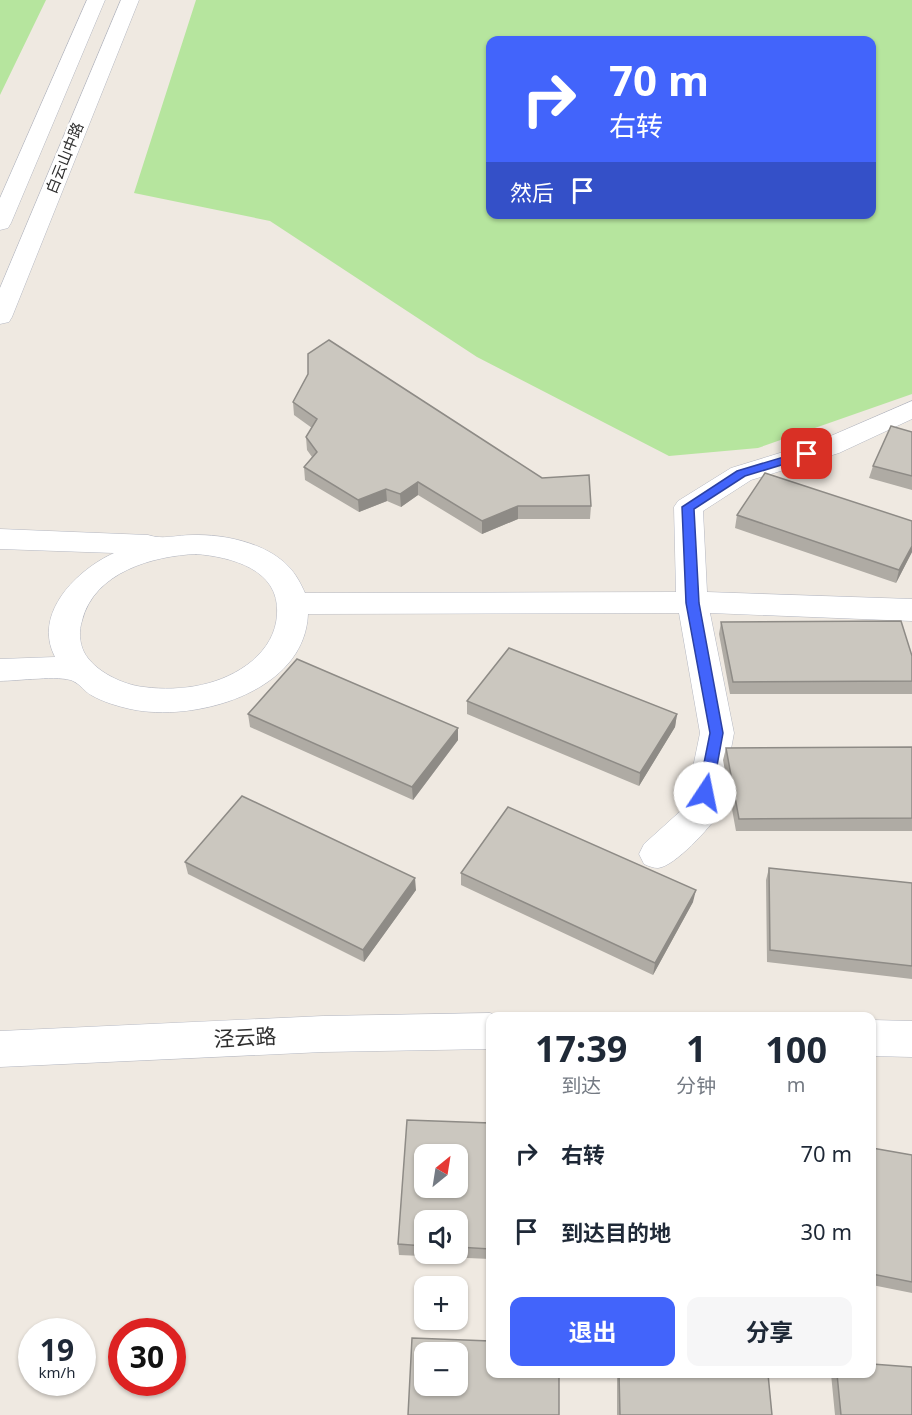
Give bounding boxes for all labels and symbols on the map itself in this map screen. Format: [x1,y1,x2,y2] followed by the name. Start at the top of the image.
[41,119,87,196] street label: 白云山中路
[781,428,832,479] pin
[673,761,737,825] position arrow
[213,1021,277,1053] street label: 泾云路
[414,1144,468,1198] north arrow
[108,1318,186,1396] speed limit sign: 30

